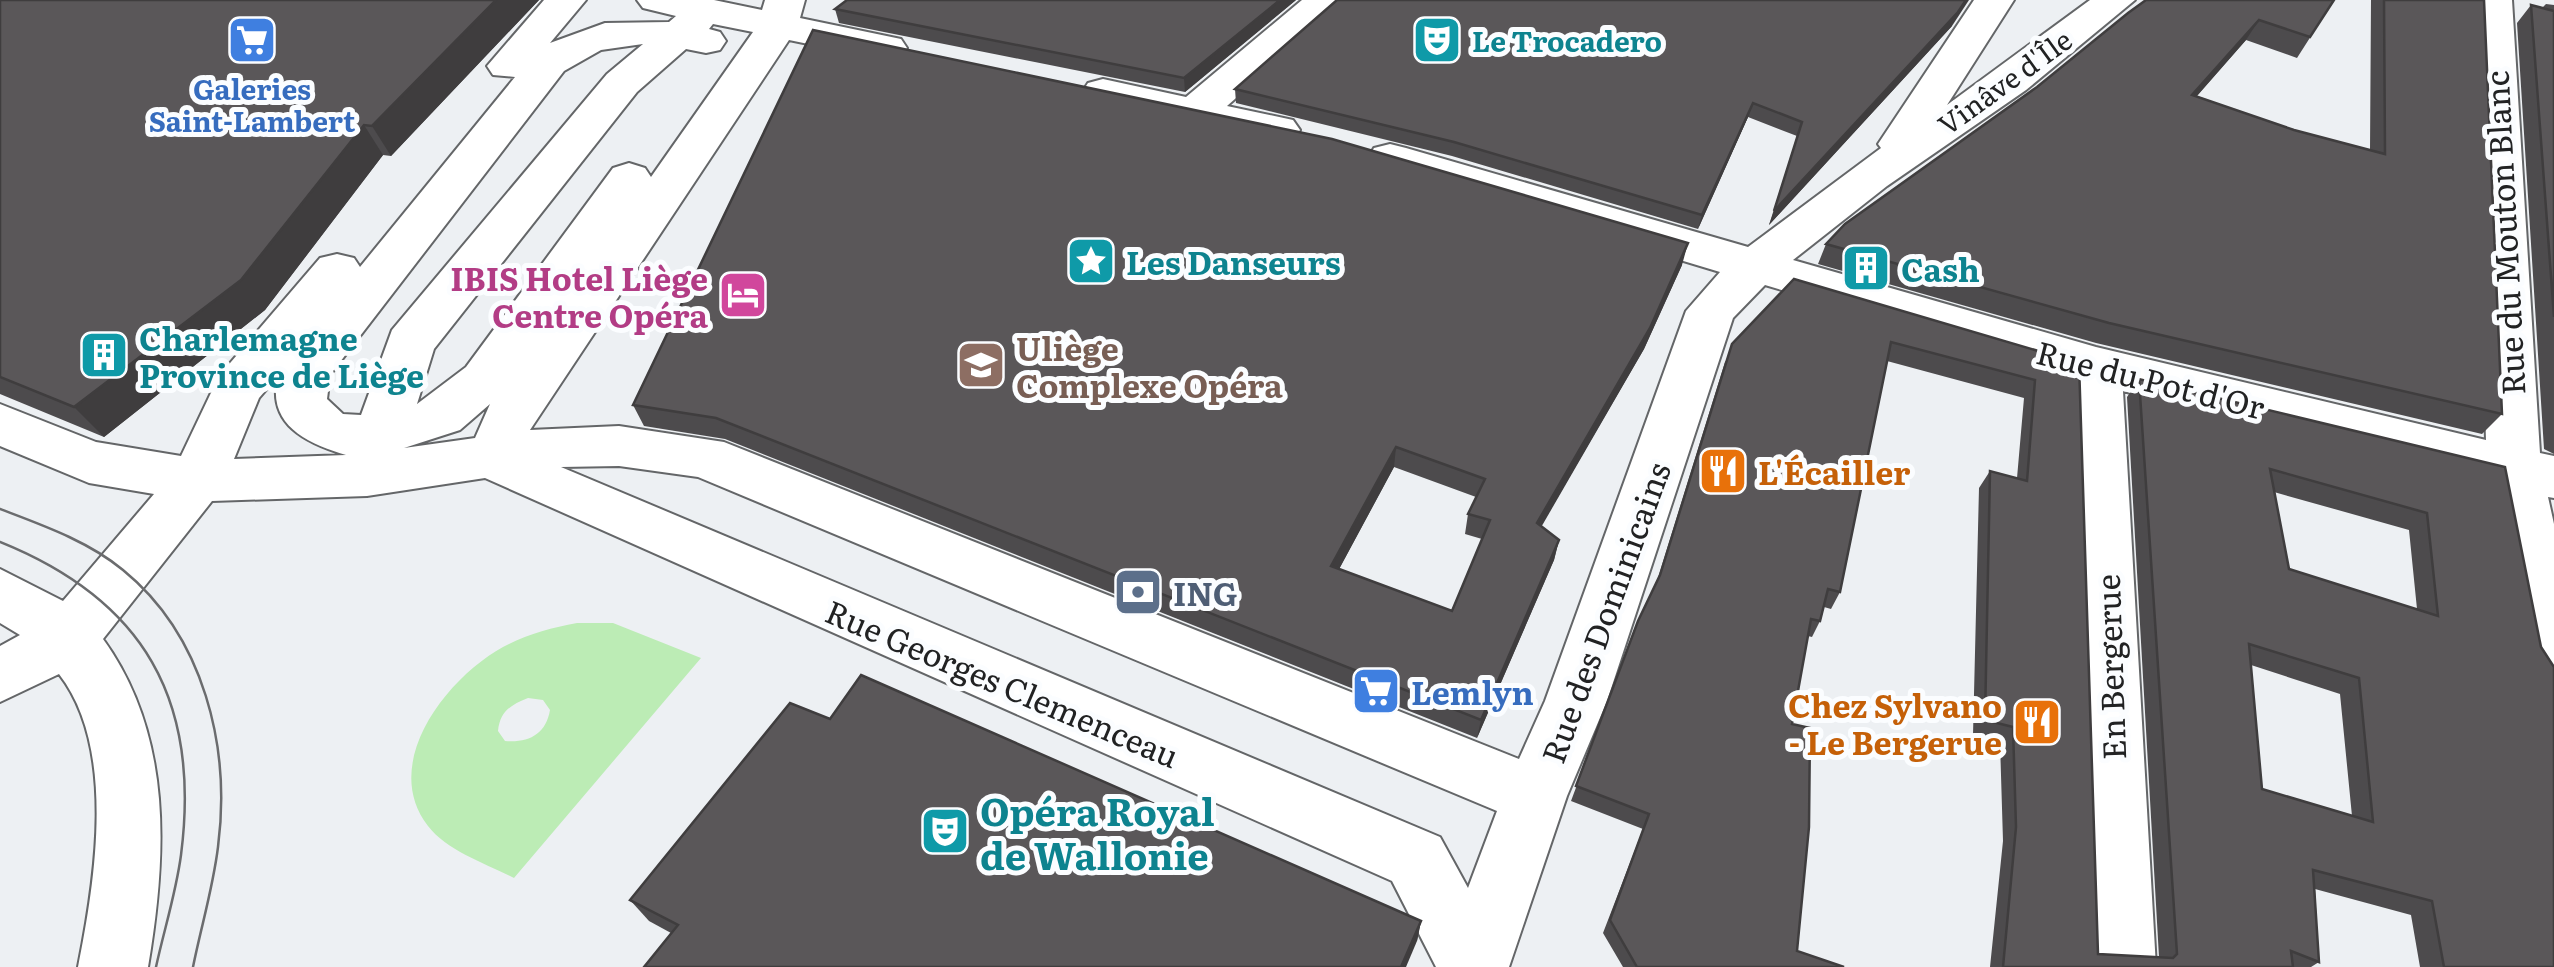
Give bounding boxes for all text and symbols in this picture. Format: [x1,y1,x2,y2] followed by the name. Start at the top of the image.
[226,14,278,66] supermarket icon: Galeries Saint-Lambert
[1411,14,1463,66] theatre icon: Le Trocadero
[1928,18,2080,144] street label: Vinâve d'Île
[1472,19,1662,61] place label: Le Trocadero
[149,67,356,141] place label: Galeries Saint-Lambert
[2471,70,2535,396] street label: Rue du Mouton Blanc
[1065,235,1117,287] place icon: Les Danseurs
[1126,237,1341,285] place label: Les Danseurs
[1840,242,1892,294] building icon: Cash
[1901,244,1980,292] place label: Cash
[450,253,708,338] place label: IBIS Hotel Liège Centre Opéra
[717,269,769,321] hotel icon: IBIS Hotel Liège Centre Opéra
[139,313,424,398] place label: Charlemagne Province de Liège
[1016,323,1283,408] place label: Uliège Complexe Opéra
[2032,326,2270,430] street label: Rue du Pot d'Or
[78,329,130,381] building icon: Charlemagne Province de Liège
[955,339,1007,391] school or university icon: Uliège Complexe Opéra
[1697,445,1749,497] restaurant icon: L'Écailler
[1758,447,1911,495] place label: L'Écailler
[1527,455,1681,769] street label: Rue des Dominicains
[1112,566,1164,618] bank icon: ING
[1173,568,1237,616] place label: ING
[2082,573,2136,761] street label: En Bergerue
[819,586,1187,778] street label: Rue Georges Clemenceau
[1350,665,1402,717] supermarket icon: Lemlyn
[1411,667,1534,715] place label: Lemlyn
[1788,680,2002,765] place label: Chez Sylvano - Le Bergerue
[2011,696,2063,748] restaurant icon: Chez Sylvano - Le Bergerue
[980,781,1215,882] place label: Opéra Royal de Wallonie
[919,805,971,857] theatre icon: Opéra Royal de Wallonie

